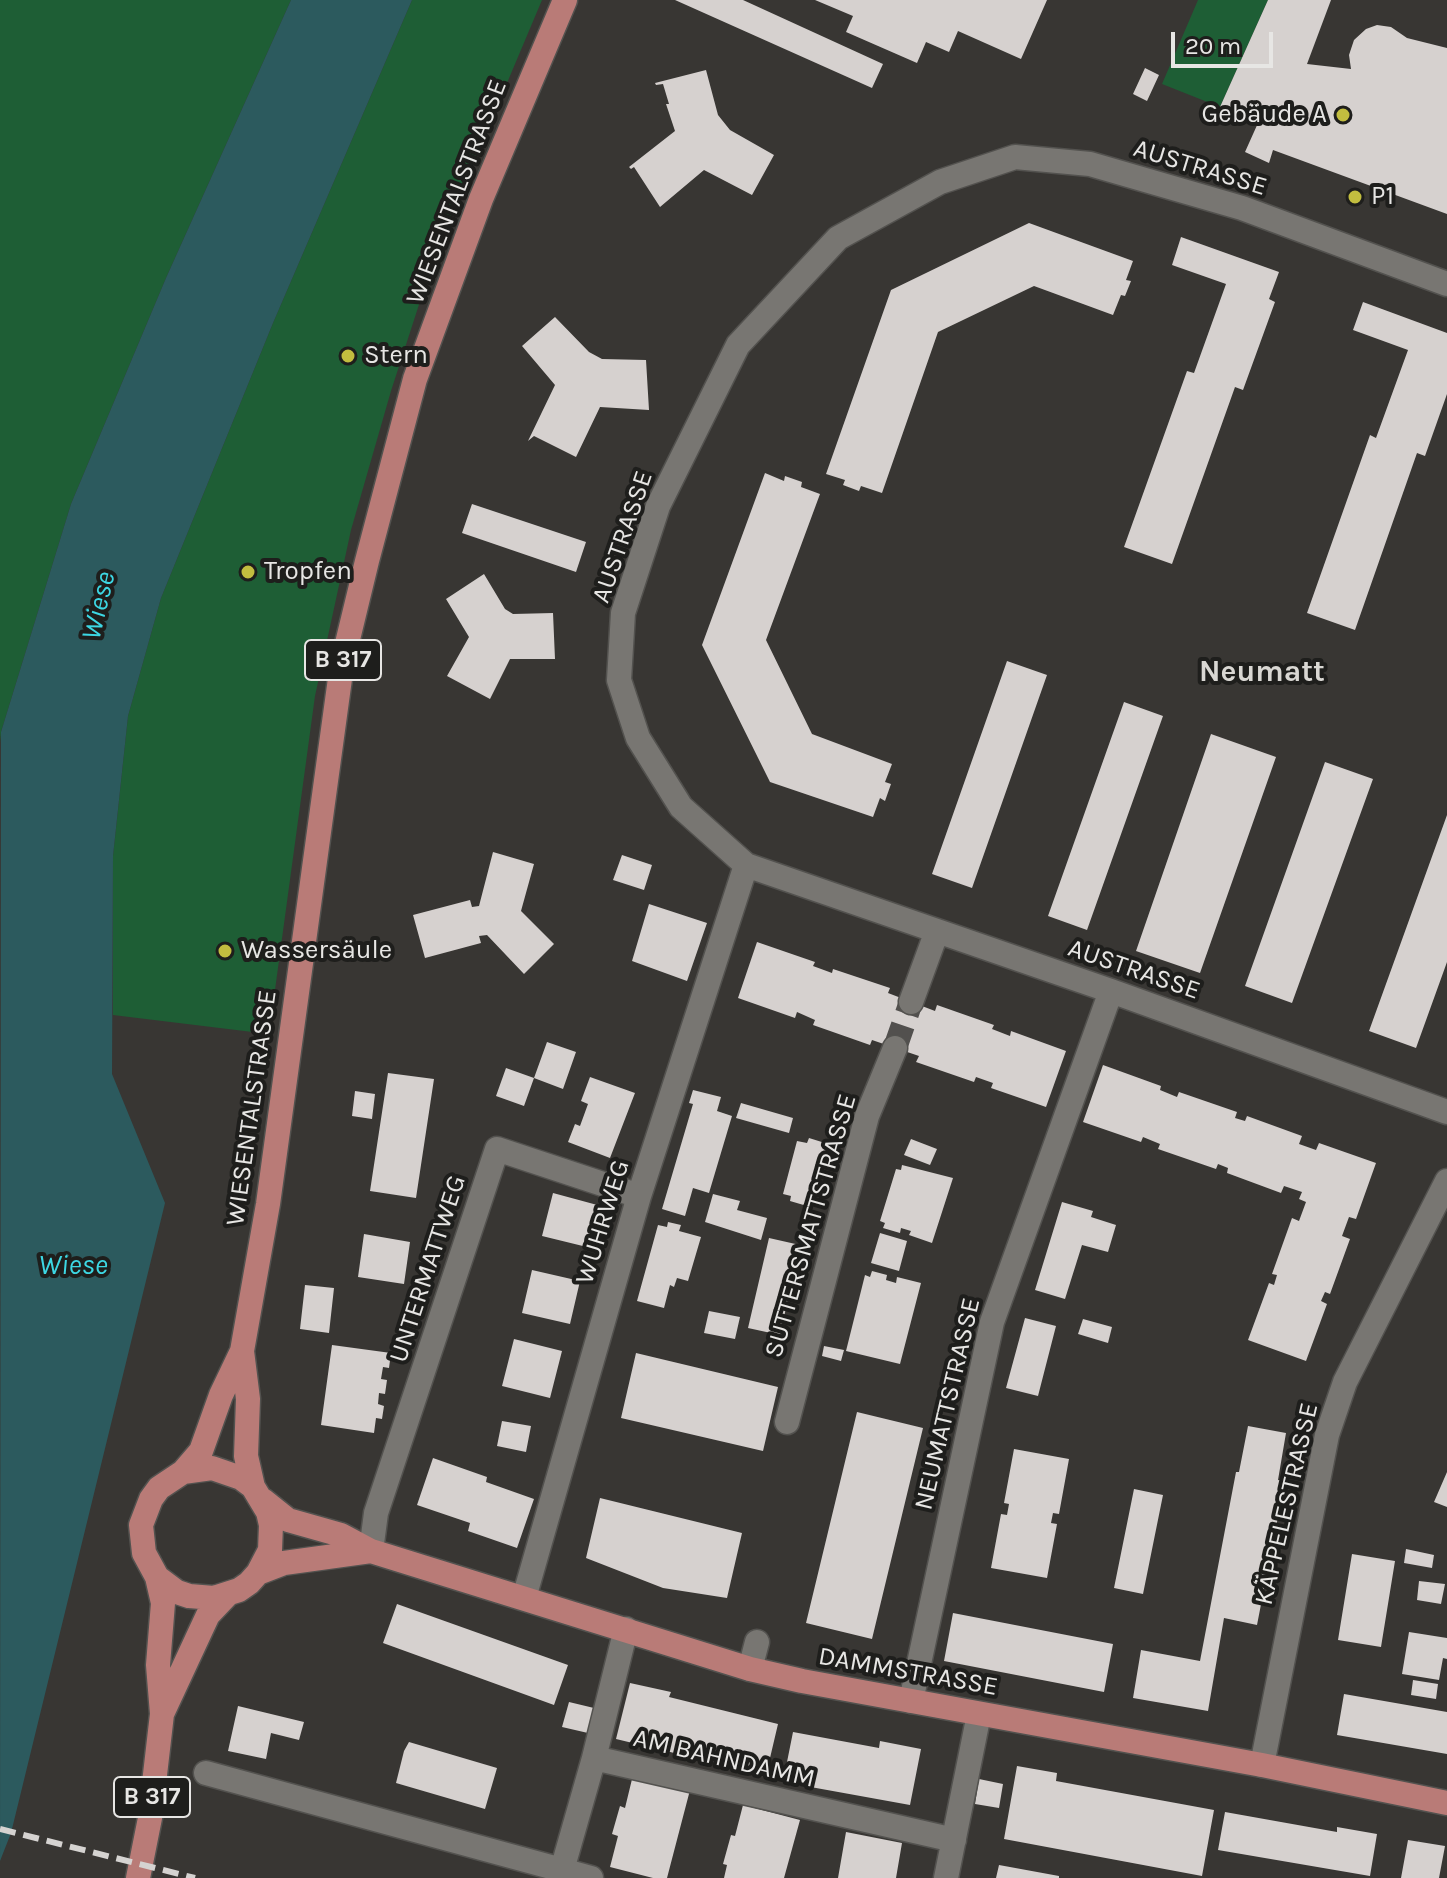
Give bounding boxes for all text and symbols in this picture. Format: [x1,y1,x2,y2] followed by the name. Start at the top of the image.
[1175,16,1277,66] scale bar
[1185,32,1241,60] text: 20 m
[400,75,514,309] street label: WIESENTALSTRASSE
[1202,99,1327,131] place label: Gebäude A
[1334,106,1352,124] marker: Gebäude A
[1130,133,1270,203] street label: AUSTRASSE
[1371,181,1394,213] place label: P1
[1346,188,1364,206] marker: P1
[364,340,428,372] place label: Stern
[339,347,357,365] marker: Stern
[586,467,660,607] street label: AUSTRASSE
[264,556,352,588] place label: Tropfen
[239,563,257,581] marker: Tropfen
[75,568,123,644] water label: Wiese
[305,640,381,680] road number: B 317
[1199,654,1325,690] district label: Neumatt
[1064,933,1204,1007] street label: AUSTRASSE
[241,935,392,967] place label: Wassersäule
[216,942,234,960] marker: Wassersäule
[220,988,284,1228] street label: WIESENTALSTRASSE
[758,1091,864,1361] street label: SUTTERSMATTSTRASSE
[569,1156,637,1288] street label: WUHRWEG
[383,1172,473,1366] street label: UNTERMATTWEG
[38,1249,108,1283] water label: Wiese
[908,1295,988,1513] street label: NEUMATTSTRASSE
[1249,1400,1325,1608] street label: KÄPPELESTRASSE
[816,1641,1000,1703] street label: DAMMSTRASSE
[630,1723,818,1795] street label: AM BAHNDAMM
[114,1777,190,1817] road number: B 317

